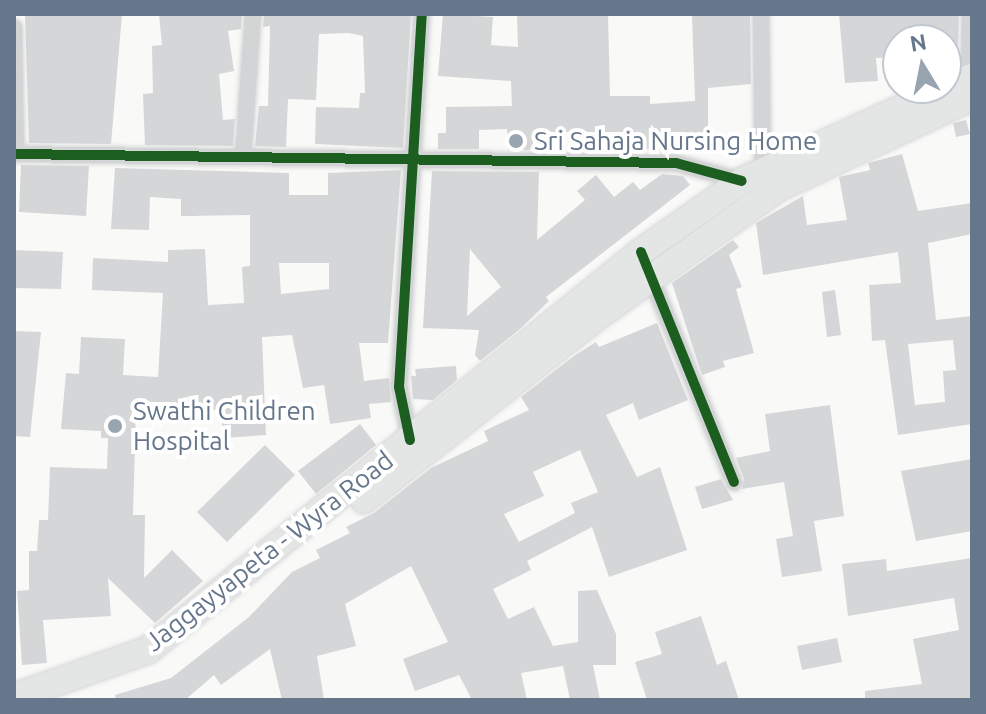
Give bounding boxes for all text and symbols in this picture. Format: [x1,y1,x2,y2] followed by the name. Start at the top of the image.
[882,24,962,104] north arrow
[908,28,928,56] text: N
[534,125,817,157] place label: Sri Sahaja Nursing Home
[505,130,527,152] marker: Sri Sahaja Nursing Home
[133,395,316,456] place label: Swathi Children Hospital
[104,415,126,437] marker: Swathi Children Hospital
[139,444,399,658] street label: Jaggayyapeta - Wyra Road

